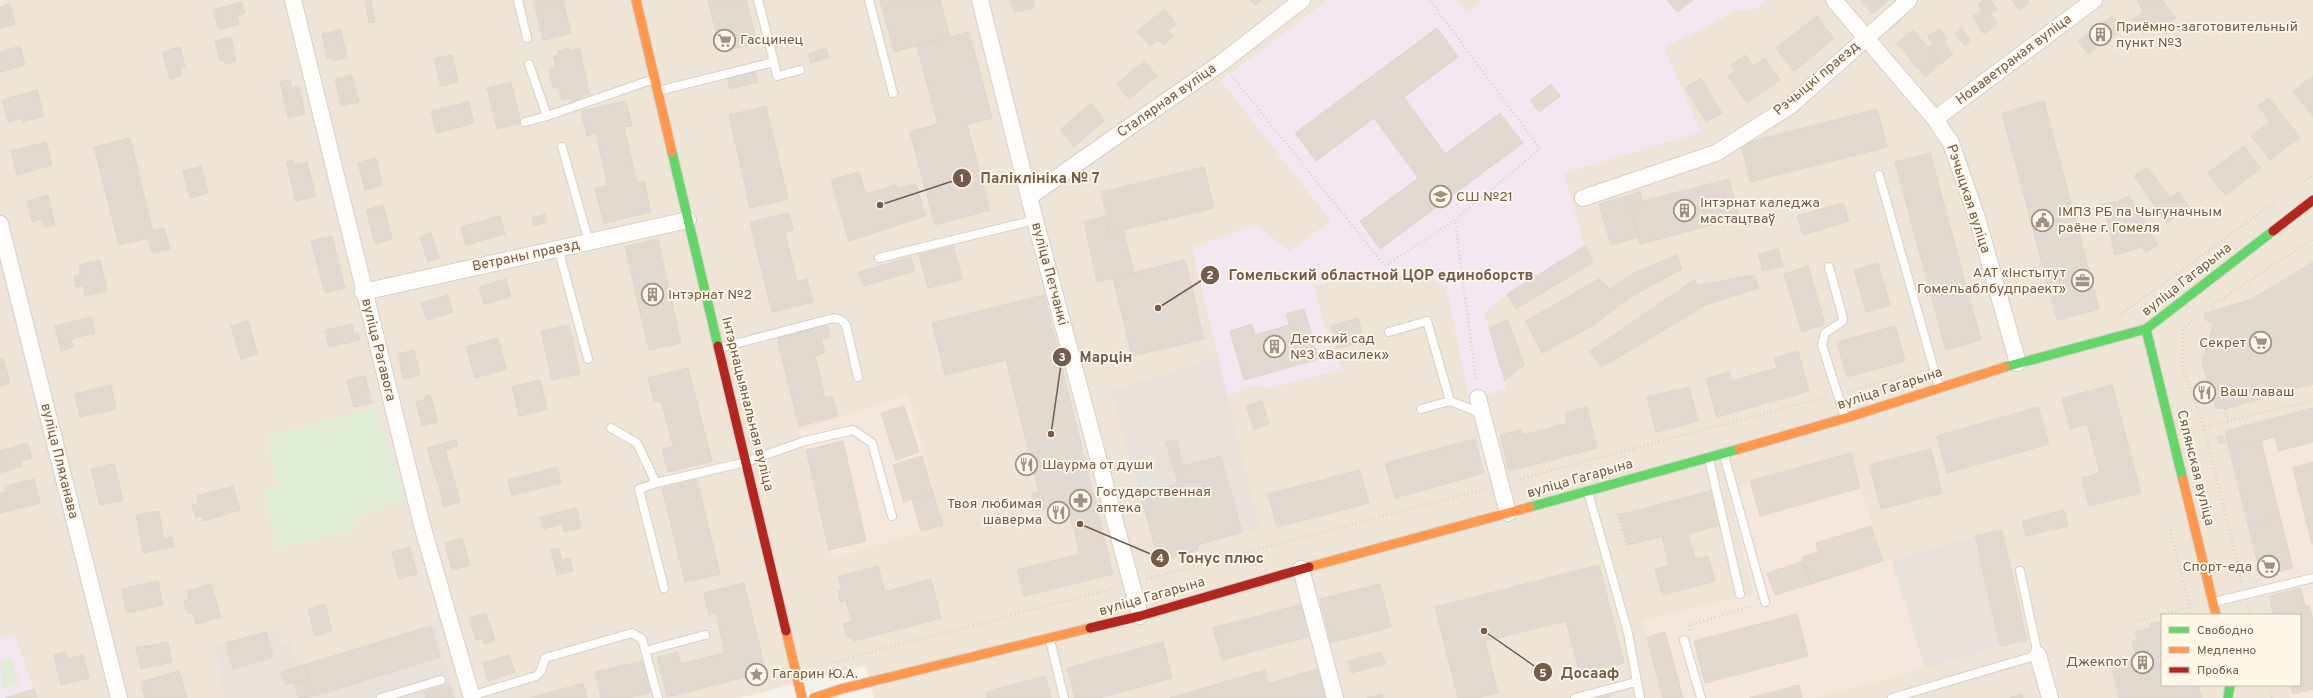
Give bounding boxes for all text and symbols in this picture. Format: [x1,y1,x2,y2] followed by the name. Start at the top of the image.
[1953,11,2075,109] street label: Новаветраная вуліца
[2116,19,2298,52] place label: Приёмно-заготовительный пункт №3
[2088,22,2114,48] building icon: Приёмно-заготовительный пункт №3
[711,27,737,53] supermarket icon: Гасцинец
[740,32,804,49] place label: Гасцинец
[1771,38,1863,120] street label: Рэчыцкі праезд
[1114,60,1220,142] street label: Сталярная вуліца
[1942,142,1994,256] street label: Рэчыцкая вуліца
[952,165,1108,192] callout: Паліклініка № 7
[980,170,1100,189] text: Паліклініка № 7
[960,171,964,187] text: 1
[1428,184,1454,210] school or university icon: СШ №21
[1456,189,1513,206] place label: СШ №21
[1700,195,1820,228] place label: Інтэрнат каледжа мастацтваў
[1671,198,1697,224] building icon: Інтэрнат каледжа мастацтваў
[2058,204,2222,237] place label: ІМПЗ РБ па Чыгуначным раёне г. Гомеля
[2029,207,2055,233] public building icon: ІМПЗ РБ па Чыгуначным раёне г. Гомеля
[1027,221,1071,327] street label: вуліца Петчанкі
[471,236,581,276] street label: Ветраны праезд
[2139,240,2235,320] street label: вуліца Гагарына
[1200,261,1541,288] callout: Гомельский областной ЦОР единоборств
[1917,265,2066,298] place label: ААТ «Інстытут Гомельаблбудпраект»
[1229,267,1534,286] text: Гомельский областной ЦОР единоборств
[1206,268,1214,284] text: 2
[2069,268,2095,294] office icon: ААТ «Інстытут Гомельаблбудпраект»
[640,282,666,308] building icon: Інтэрнат №2
[668,287,752,304] place label: Інтэрнат №2
[357,297,399,403] street label: вуліца Рагавога
[717,315,777,493] street label: Інтэрнацыянальная вуліца
[2248,330,2274,356] supermarket icon: Секрет
[1290,331,1389,364] place label: Детский сад №3 «Василек»
[1262,334,1288,360] building icon: Детский сад №3 «Василек»
[2199,335,2246,352] place label: Секрет
[1052,343,1141,370] callout: Марцін
[1080,349,1132,368] text: Марцін
[1058,350,1066,366] text: 3
[1835,364,1945,414] street label: вуліца Гагарына
[2191,379,2217,405] restaurant icon: Ваш лаваш
[2220,384,2294,401] place label: Ваш лаваш
[36,401,82,521] street label: вуліца Пляханава
[2172,408,2218,528] street label: Сялянская вуліца
[1013,452,1039,478] restaurant icon: Шаурма от души
[1525,456,1635,502] street label: вуліца Гагарына
[1042,457,1153,474] place label: Шаурма от души
[1096,484,1211,517] place label: Государственная аптека
[1068,487,1094,513] pharmacy icon: Государственная аптека
[947,496,1042,529] place label: Твоя любимая шаверма
[1045,499,1071,525] restaurant icon: Твоя любимая шаверма
[1150,544,1272,571] callout: Тонус плюс
[1178,550,1264,569] text: Тонус плюс
[1156,551,1164,567] text: 4
[2255,554,2281,580] supermarket icon: Спорт-еда
[2182,559,2252,576] place label: Спорт-еда
[1097,574,1207,620] street label: вуліца Гагарына
[2161,614,2301,686] legend
[2197,623,2254,639] text: Свободно
[2197,643,2257,659] text: Медленно
[2130,649,2156,675] building icon: Джекпот
[2066,654,2128,671] place label: Джекпот
[1533,659,1628,686] callout: Досааф
[744,661,770,687] place icon: Гагарин Ю.А.
[2197,663,2239,679] text: Пробка
[1561,665,1619,684] text: Досааф
[772,666,858,683] place label: Гагарин Ю.А.
[1539,666,1547,682] text: 5

